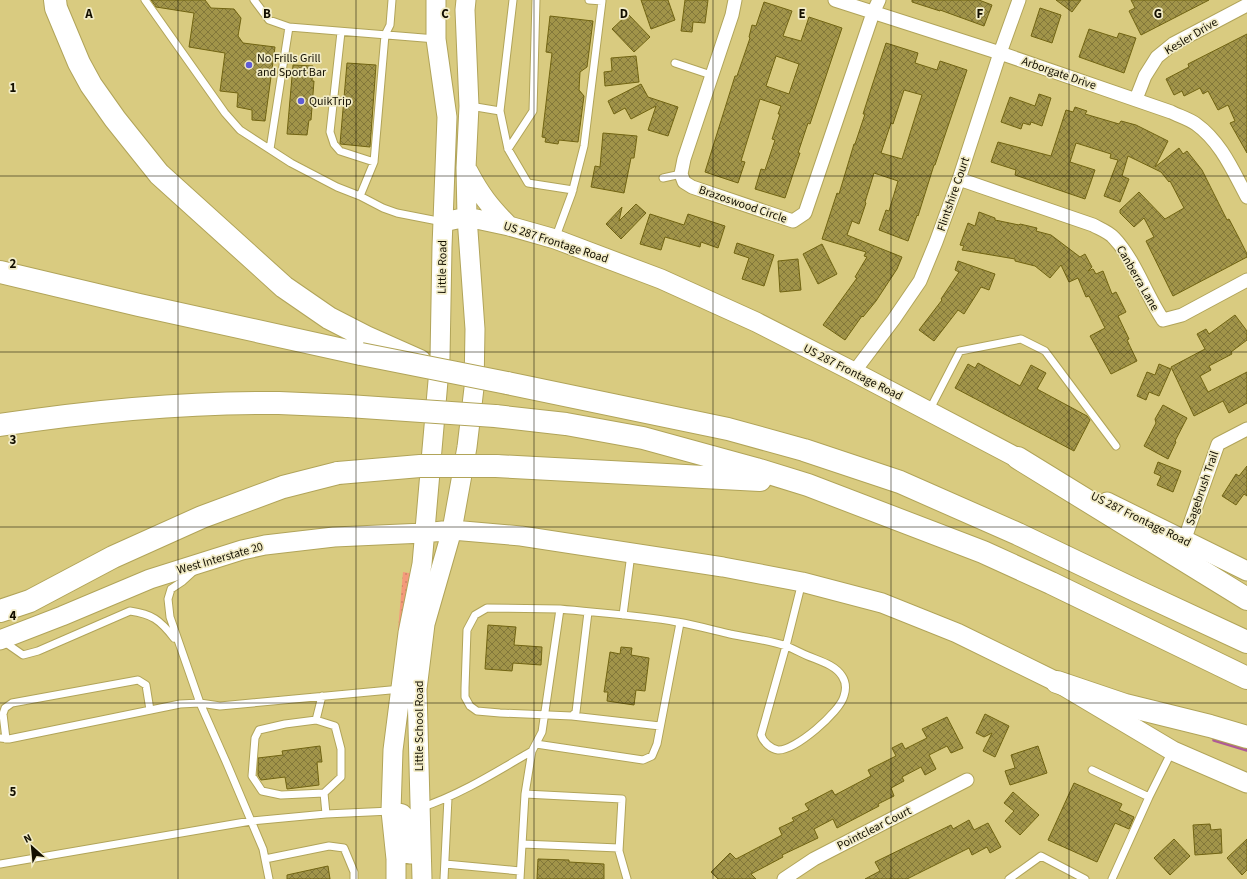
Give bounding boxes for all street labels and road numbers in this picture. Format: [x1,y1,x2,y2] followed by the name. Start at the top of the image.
[1161,14,1221,59] street label: Kesler Drive
[1019,53,1098,94] street label: Arborgate Drive
[933,155,974,234] street label: Flintshire Court
[696,181,789,228] street label: Brazoswood Circle
[501,217,610,267] street label: US 287 Frontage Road
[434,240,451,294] street label: Little Road
[1112,242,1163,314] street label: Canberra Lane
[800,340,905,405] street label: US 287 Frontage Road
[1182,449,1223,528] street label: Sagebrush Trail
[1088,488,1194,551] street label: US 287 Frontage Road
[175,538,265,579] street label: West Interstate 20
[411,681,428,771] street label: Little School Road
[834,802,914,855] street label: Pointclear Court

